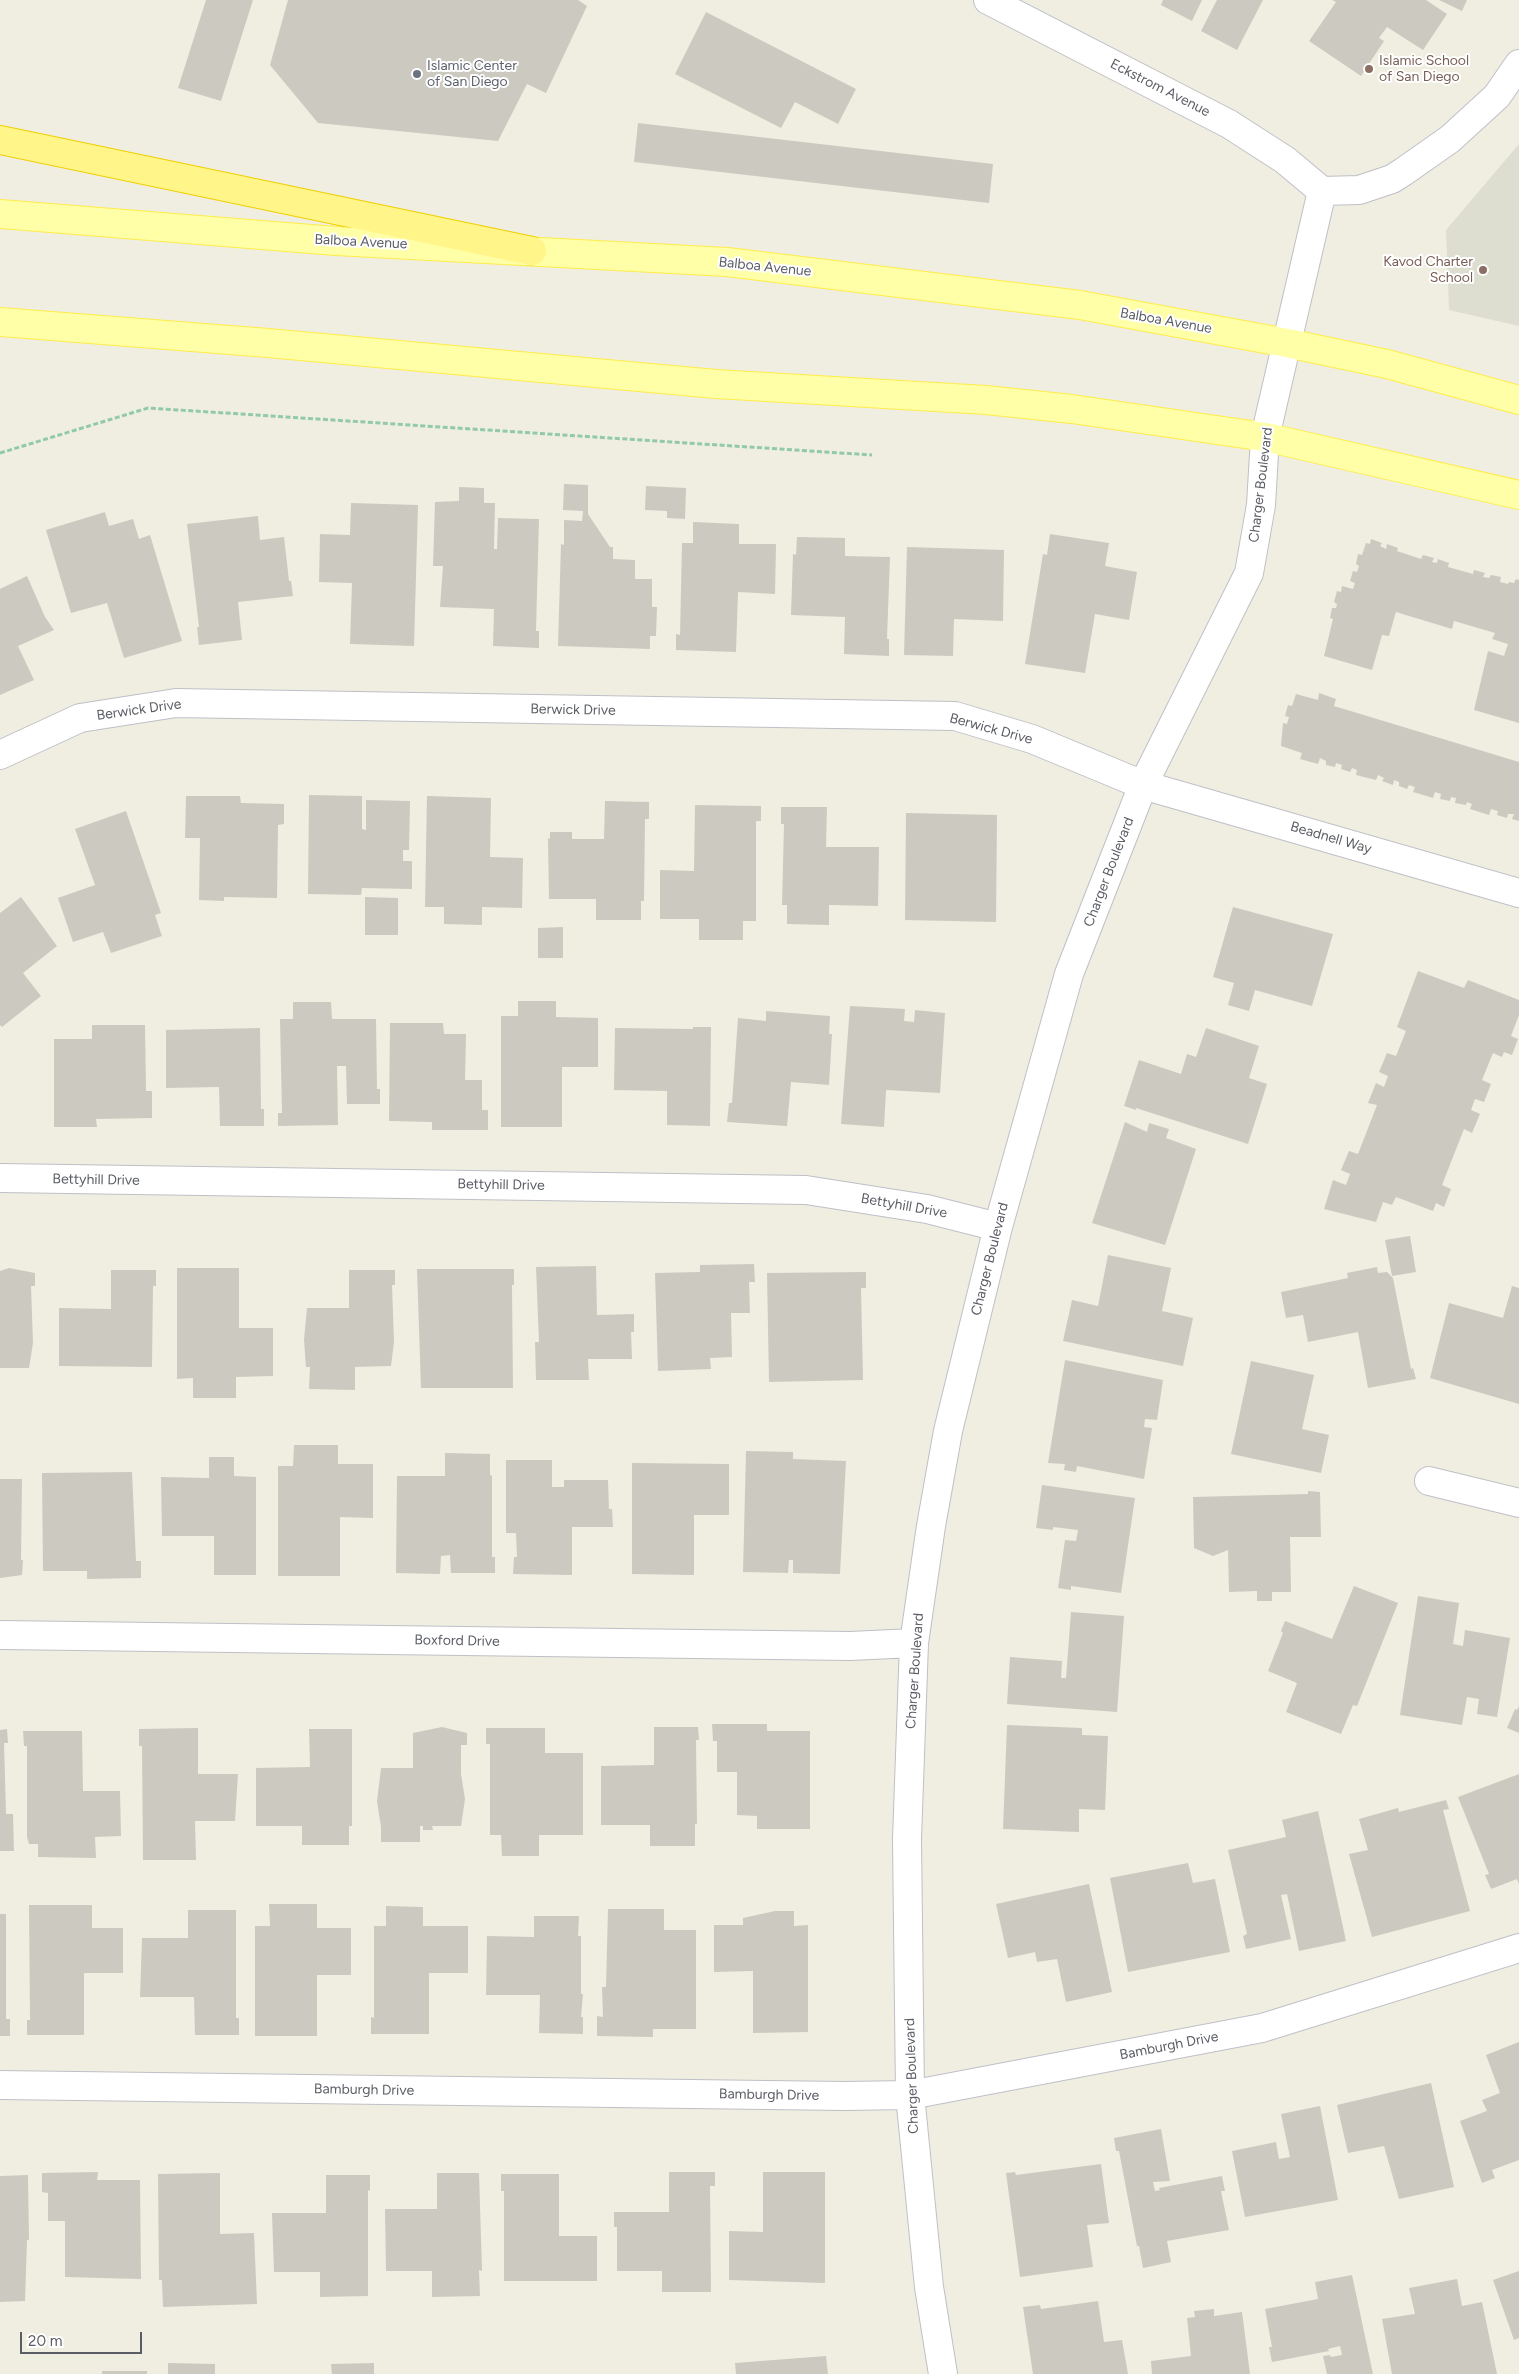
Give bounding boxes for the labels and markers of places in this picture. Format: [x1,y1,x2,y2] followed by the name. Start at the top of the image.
[1379,53,1469,85] place label: Islamic School of San Diego
[427,58,517,90] place label: Islamic Center of San Diego
[1363,63,1375,75] marker: Islamic School of San Diego
[411,68,423,80] marker: Islamic Center of San Diego
[1383,254,1473,286] place label: Kavod Charter School
[1477,264,1489,276] marker: Kavod Charter School

